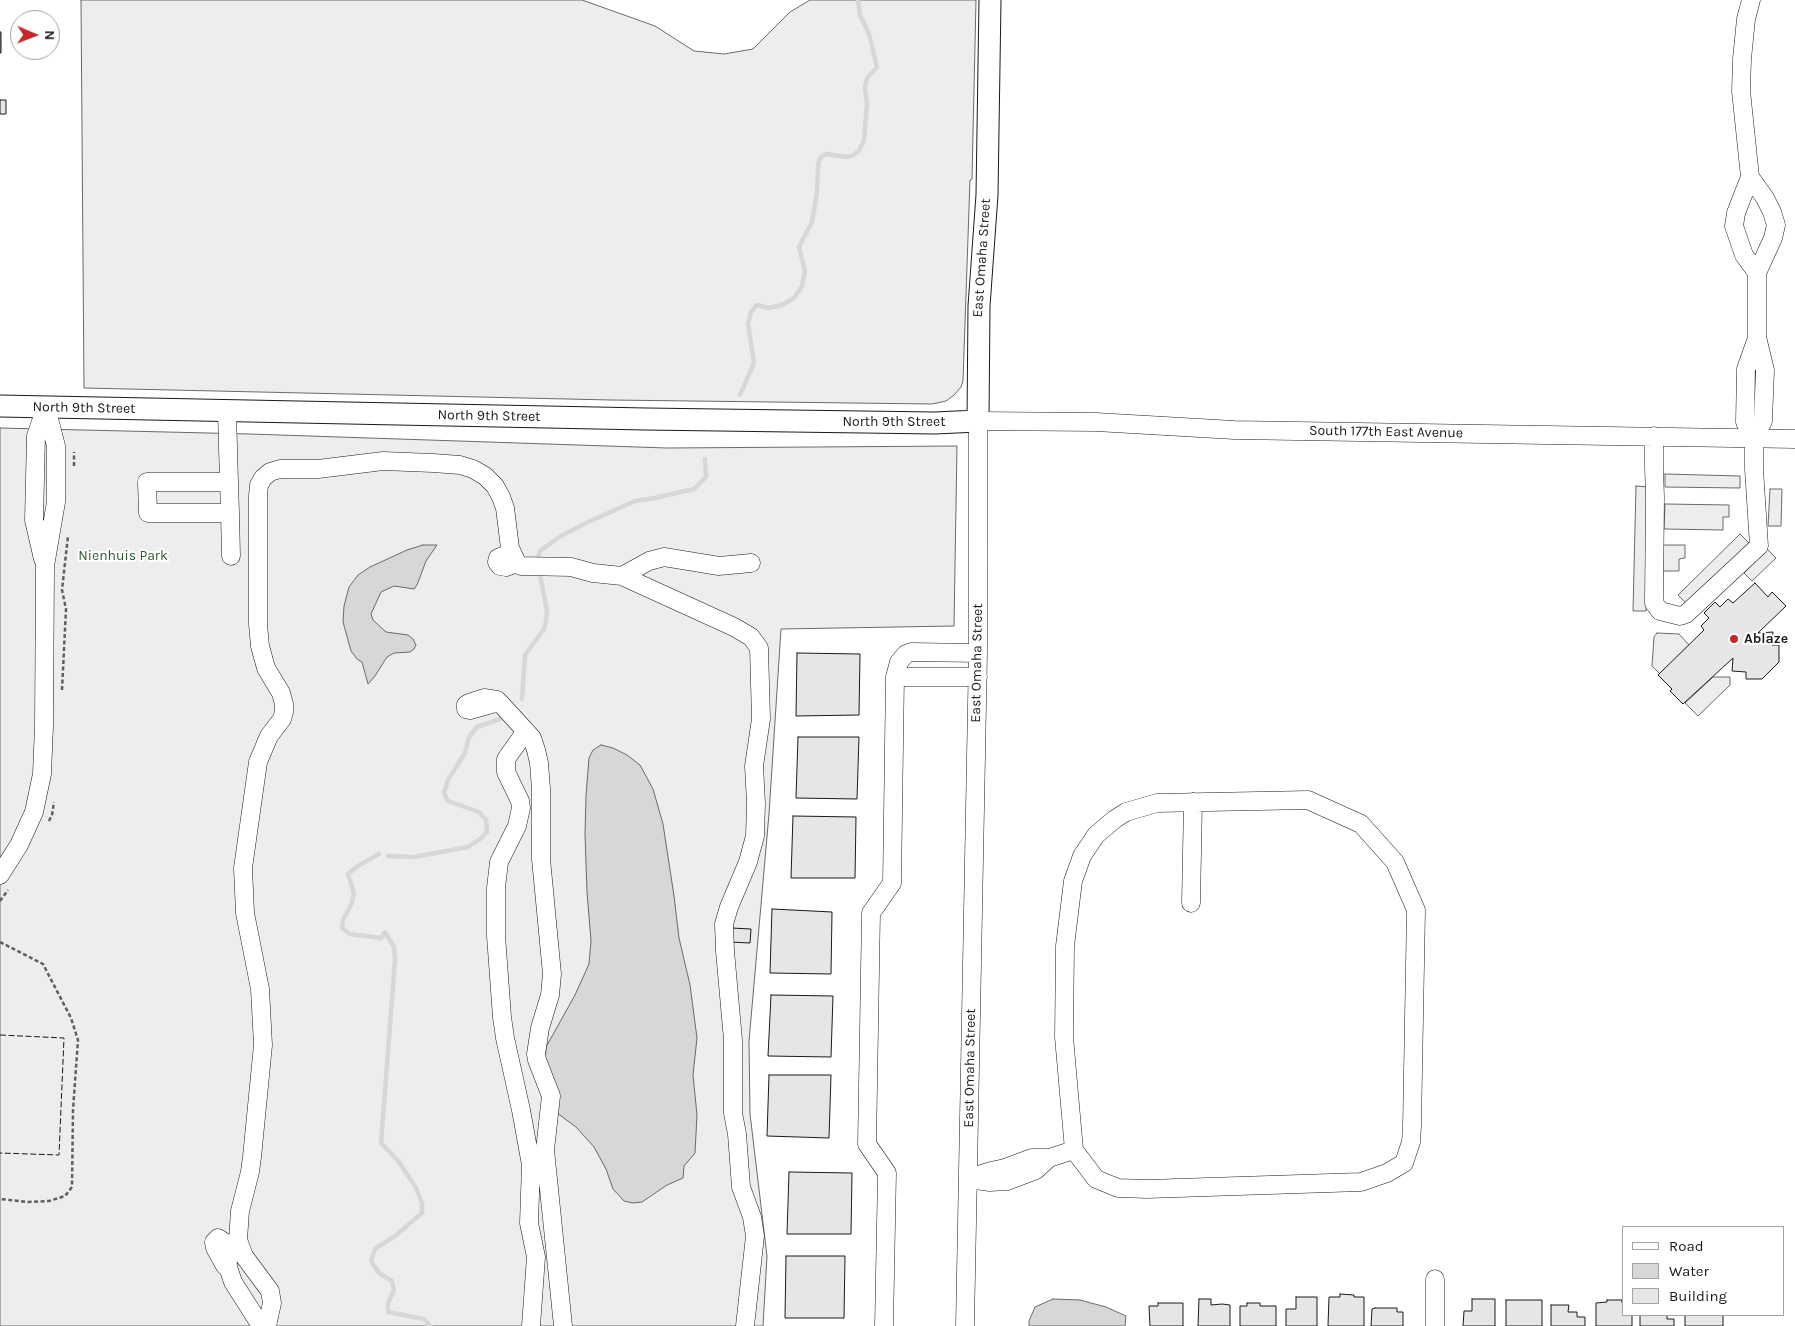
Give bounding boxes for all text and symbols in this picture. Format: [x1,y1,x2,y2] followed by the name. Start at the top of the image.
[10,10,60,60] north arrow
[41,30,58,40] text: N
[969,198,995,318] street label: East Omaha Street
[32,399,136,417] street label: North 9th Street
[437,407,541,425] street label: North 9th Street
[843,414,945,430] street label: North 9th Street
[1309,422,1463,442] street label: South 177th East Avenue
[78,548,168,564] park label: Nienhuis Park
[968,603,986,723] street label: East Omaha Street
[1744,631,1788,647] place label: Ablaze
[1728,633,1740,645] marker: Ablaze
[961,1008,979,1128] street label: East Omaha Street
[1622,1226,1785,1316] legend
[1669,1237,1704,1255] text: Road
[1669,1262,1709,1280] text: Water
[1669,1287,1727,1305] text: Building

